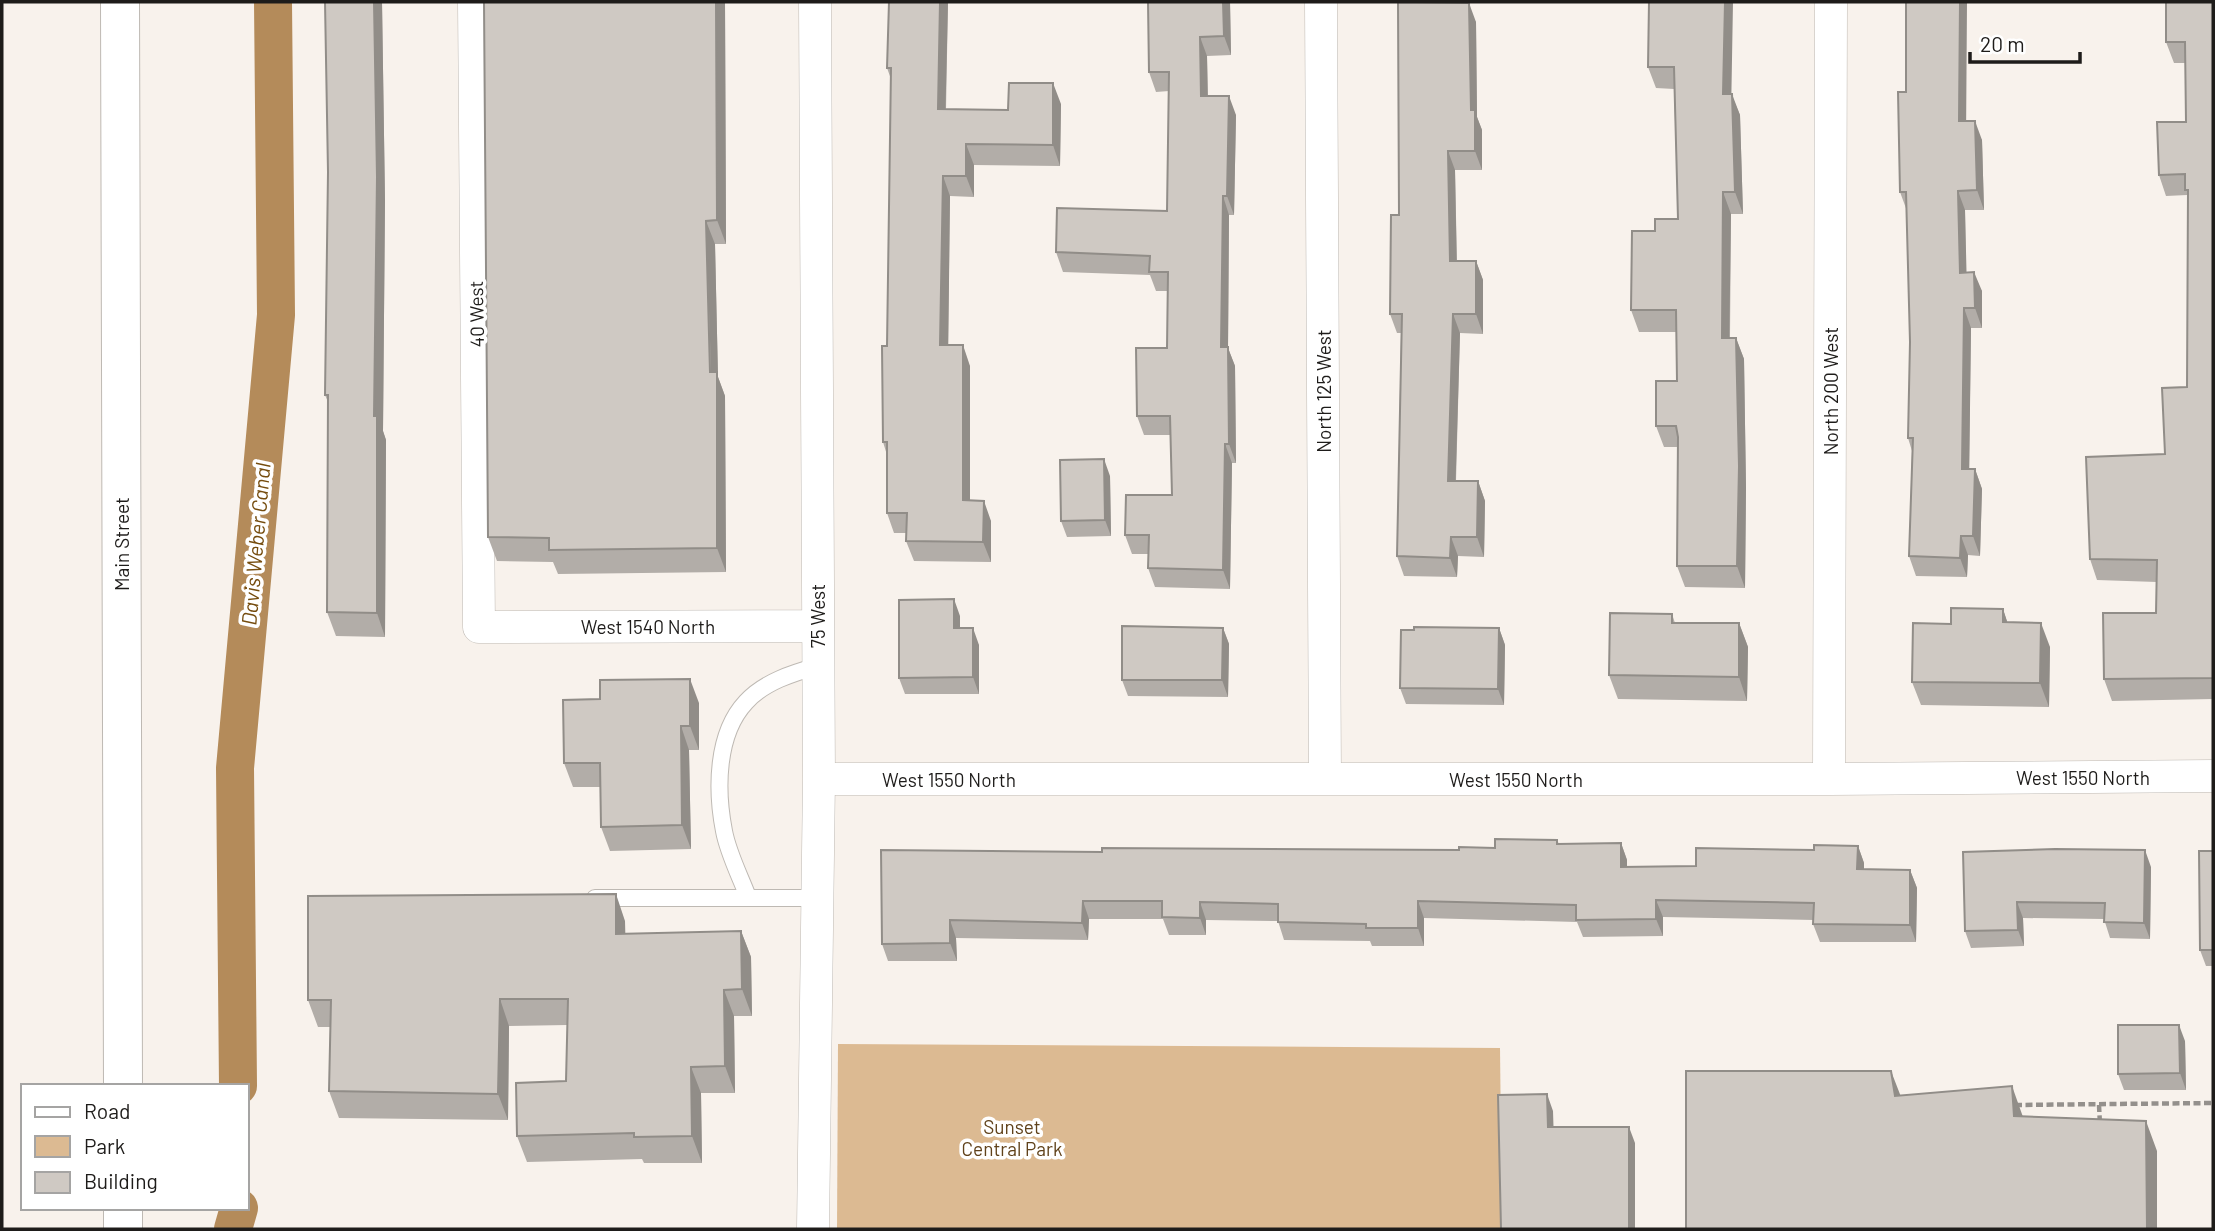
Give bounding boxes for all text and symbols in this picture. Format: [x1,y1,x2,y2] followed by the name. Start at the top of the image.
[1970,21,2080,65] scale bar
[1980,31,2025,56] text: 20 m
[464,280,488,348] street label: 40 West
[1819,327,1842,455] street label: North 200 West
[1312,329,1335,453] street label: North 125 West
[235,461,275,626] water label: Davis Weber Canal
[110,497,133,591] street label: Main Street
[806,584,829,648] street label: 75 West
[581,615,715,638] street label: West 1540 North
[2016,766,2150,789] street label: West 1550 North
[882,768,1016,791] street label: West 1550 North
[1449,768,1583,791] street label: West 1550 North
[21,1084,248,1210] legend
[84,1098,130,1123] text: Road
[962,1115,1062,1160] park label: Sunset Central Park
[84,1133,125,1158] text: Park
[84,1168,158,1193] text: Building

